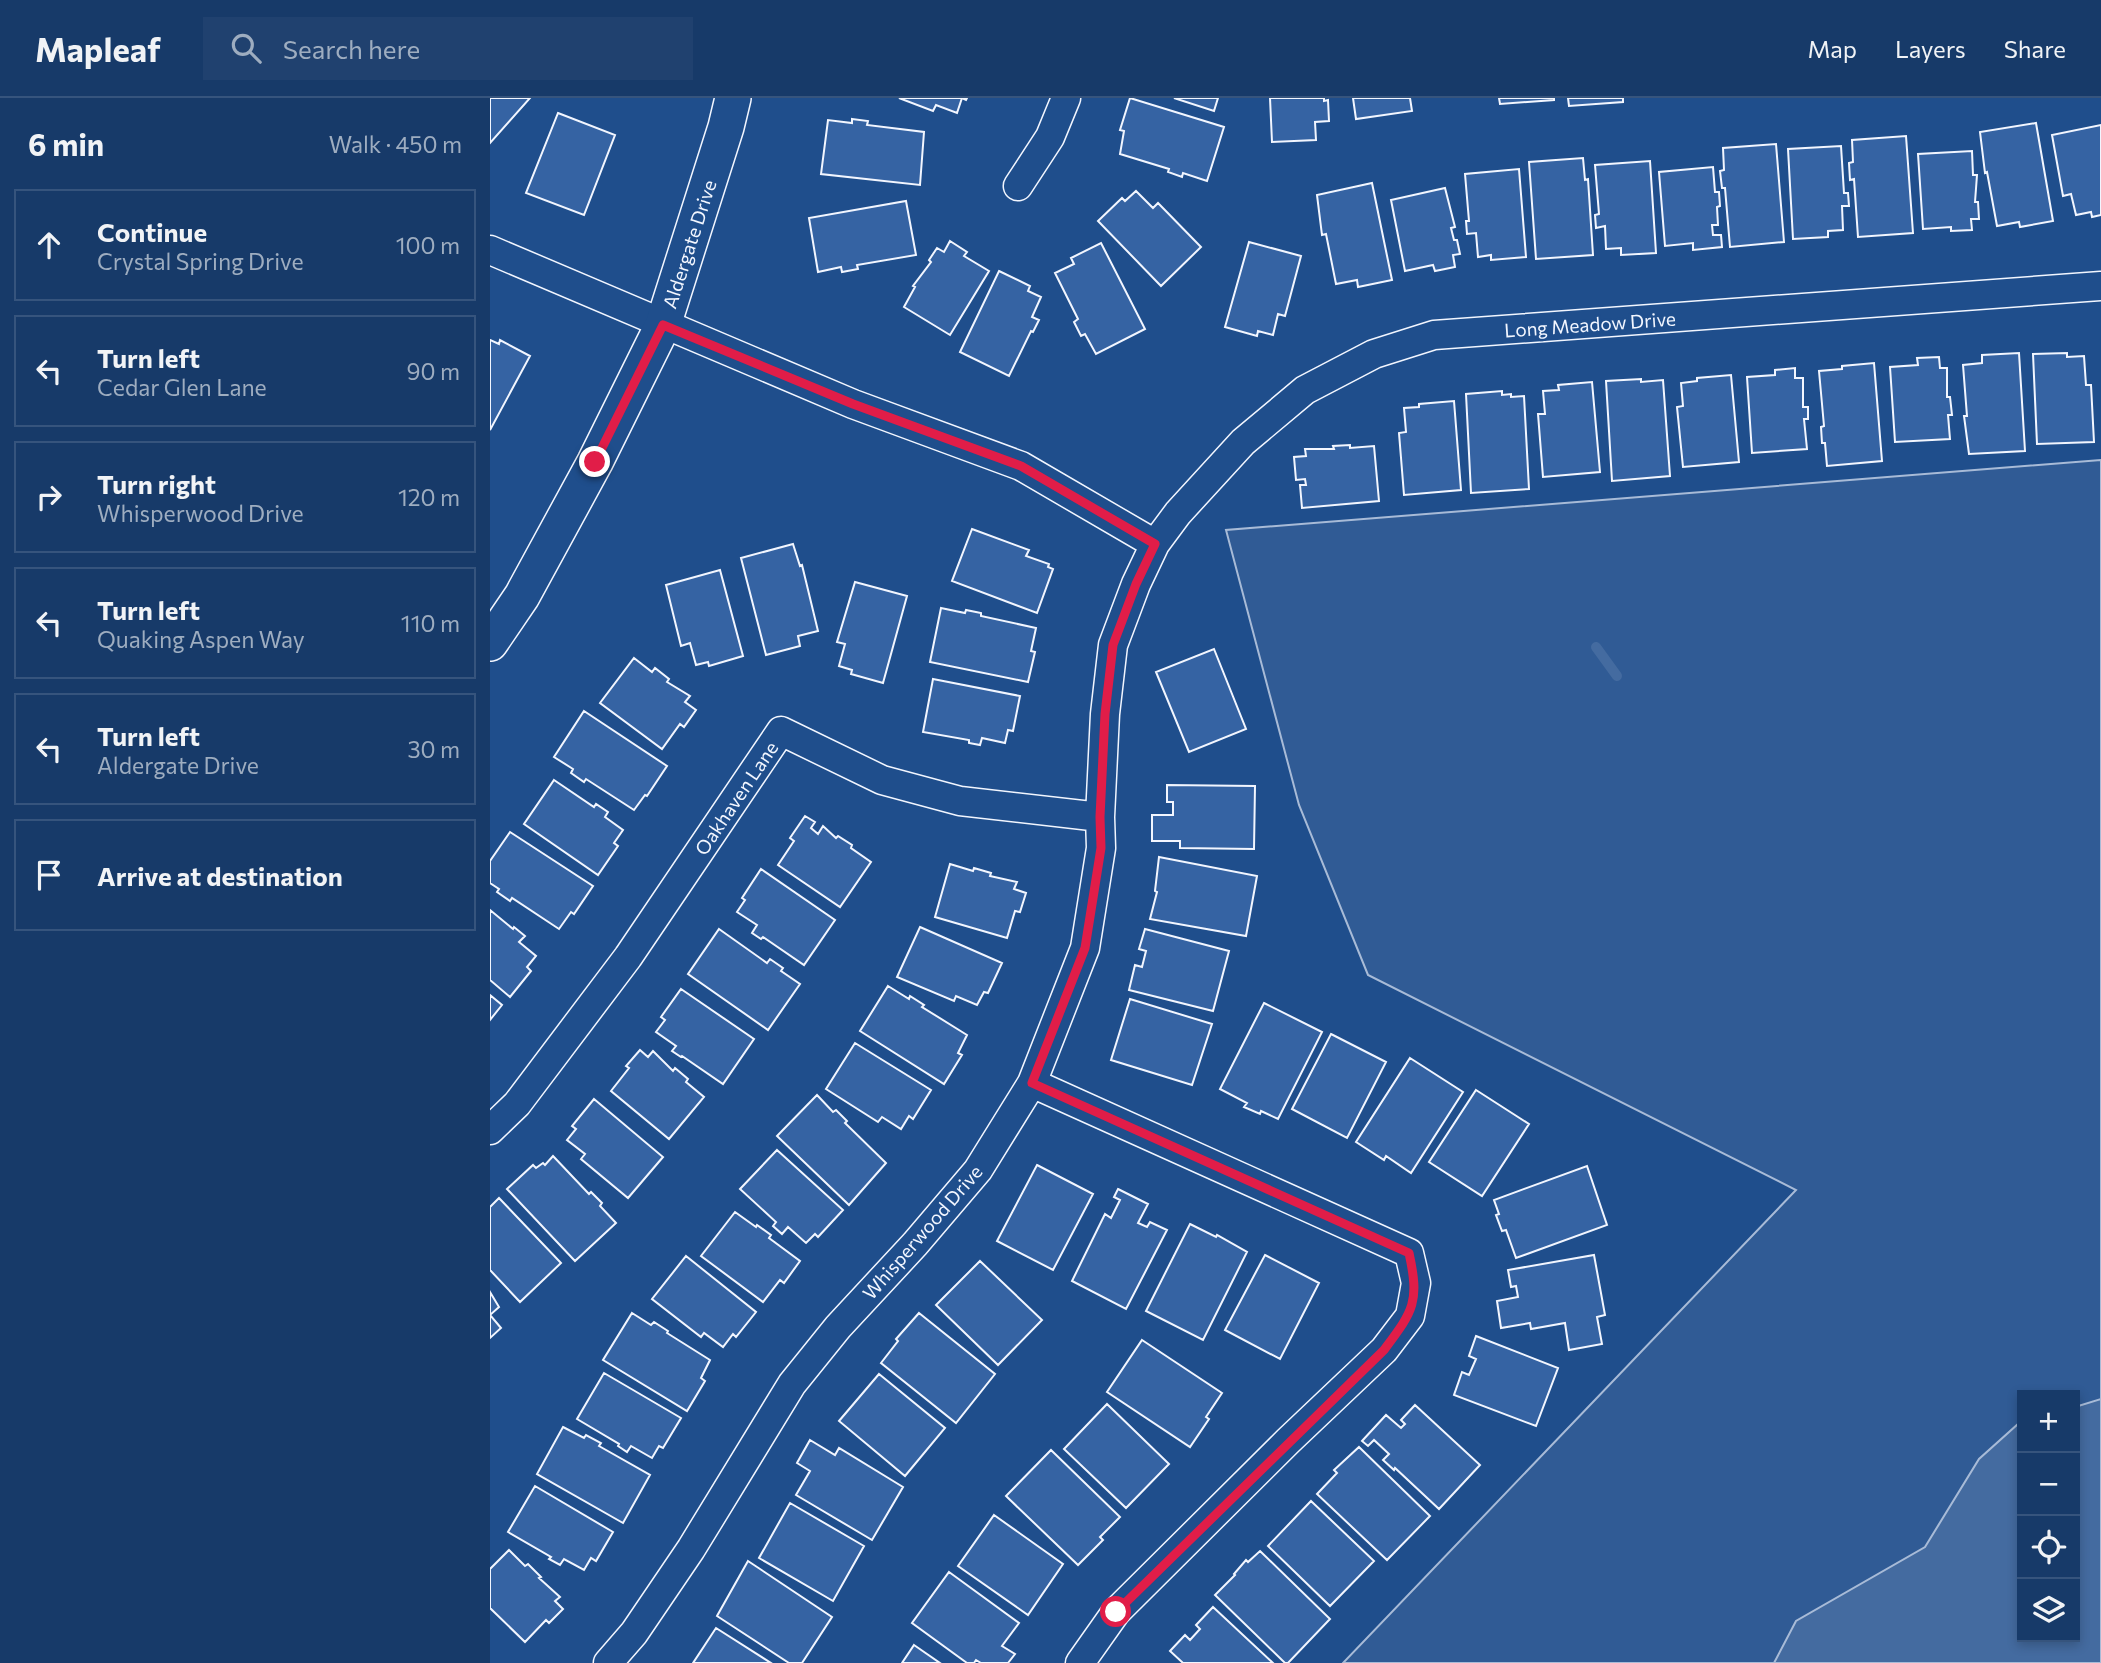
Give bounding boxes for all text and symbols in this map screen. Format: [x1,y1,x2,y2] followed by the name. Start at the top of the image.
[203,17,693,80] search box
[35,28,161,69] text: Mapleaf
[227,29,265,67] icon: search
[283,33,420,64] text: Search here
[1808,34,1857,63] text: Map
[1895,34,1966,63] text: Layers
[2004,34,2066,63] text: Share
[28,125,104,162] text: 6 min
[329,130,462,158] text: Walk · 450 m
[657,177,721,311] street label: Aldergate Drive
[97,216,207,247] text: Continue
[30,226,68,264] icon: ahead
[396,231,460,259] text: 100 m
[97,247,304,275] text: Crystal Spring Drive
[1503,307,1677,341] street label: Long Meadow Drive
[97,342,200,373] text: Turn left
[30,352,68,390] icon: left
[407,357,460,385] text: 90 m
[97,373,267,401] text: Cedar Glen Lane
[579,446,610,477] route end
[97,468,216,499] text: Turn right
[30,478,68,516] icon: right
[398,483,460,511] text: 120 m
[97,499,304,527] text: Whisperwood Drive
[97,594,200,625] text: Turn left
[30,604,68,642] icon: left
[401,609,460,637] text: 110 m
[97,625,305,653] text: Quaking Aspen Way
[97,720,200,751] text: Turn left
[30,730,68,768] icon: left
[407,735,460,763] text: 30 m
[690,737,782,859] street label: Oakhaven Lane
[97,751,259,779] text: Aldergate Drive
[30,856,68,894] icon: arrive
[97,860,343,891] text: Arrive at destination
[857,1160,987,1304] street label: Whisperwood Drive
[2017,1390,2080,1642] map controls
[2017,1390,2080,1453] button: +
[2017,1453,2080,1516] button: −
[2017,1516,2080,1579] button: locate
[2017,1579,2080,1642] button: layers
[1100,1596,1131,1627] route start

